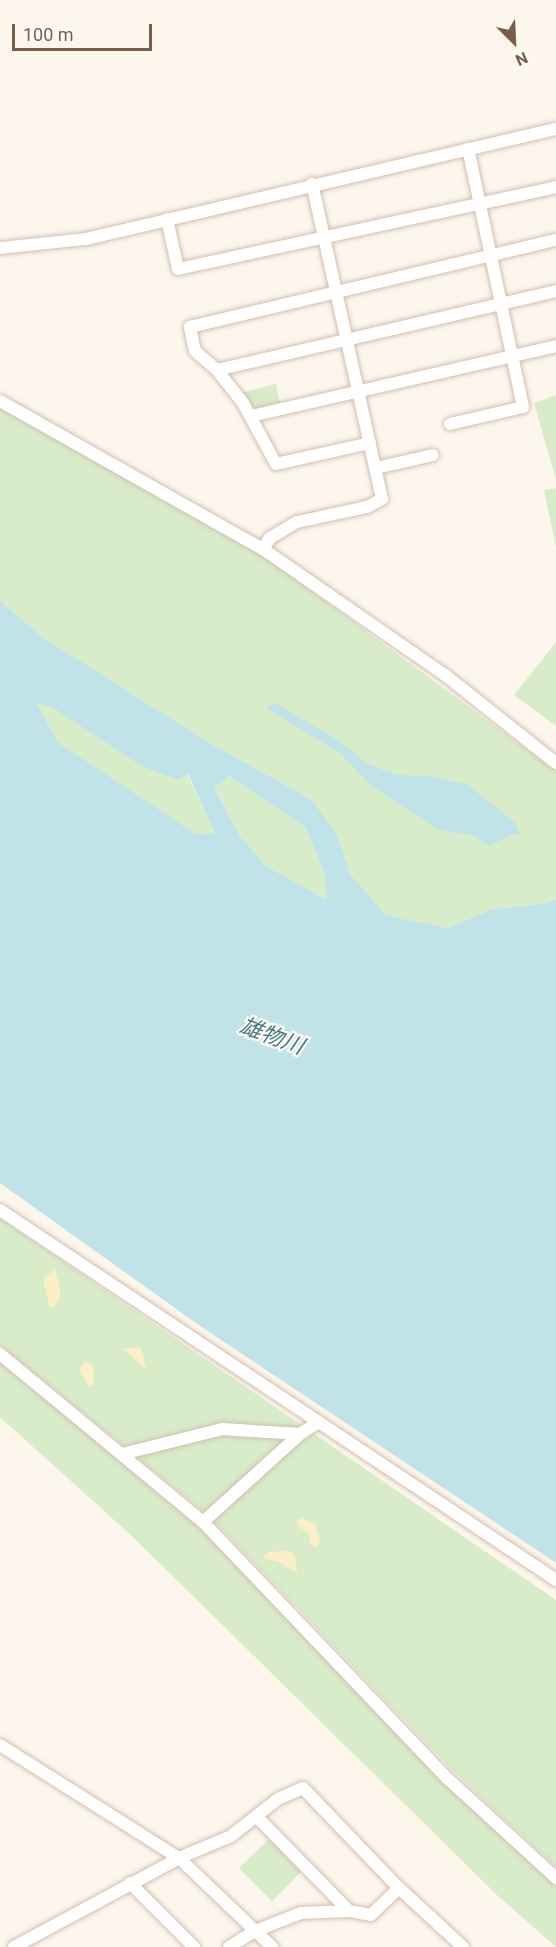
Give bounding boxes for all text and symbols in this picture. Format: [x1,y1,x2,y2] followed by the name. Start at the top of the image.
[15,12,154,50] scale bar
[484,12,544,72] north arrow
[23,24,74,45] text: 100 m
[513,48,531,70] text: N
[236,1012,308,1060] water label: 雄物川

